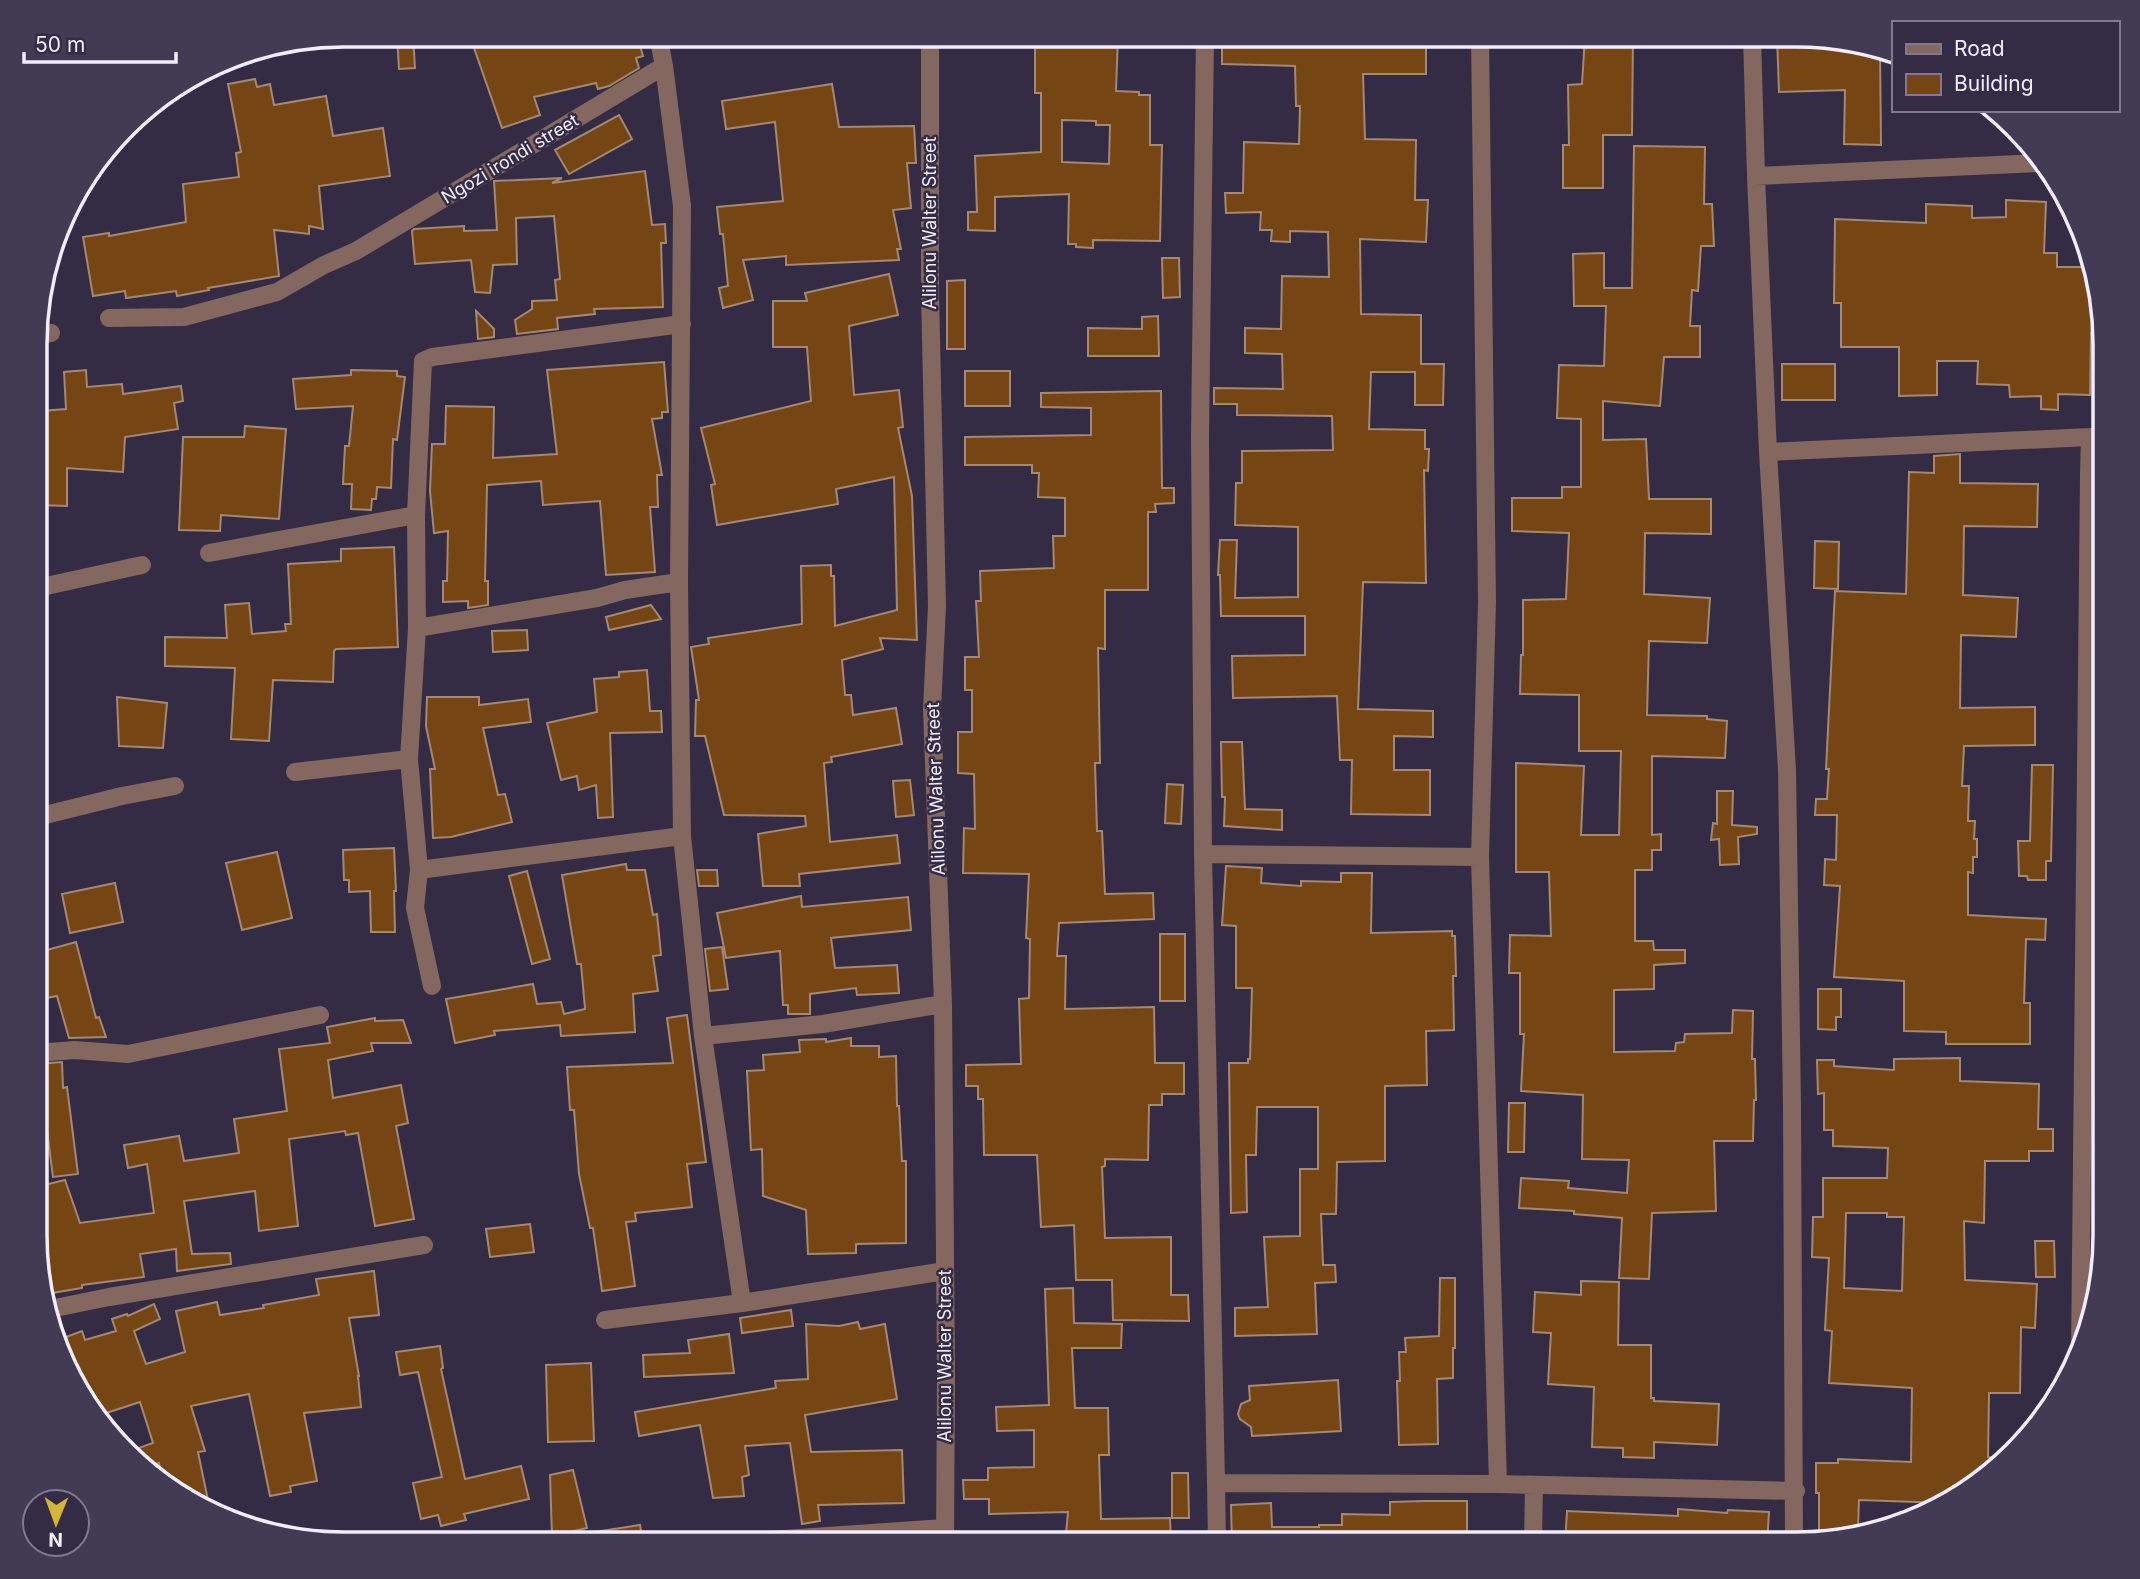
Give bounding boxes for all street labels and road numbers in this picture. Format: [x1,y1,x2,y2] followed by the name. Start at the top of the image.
[437,109,582,208] street label: Ngozi irondi street
[919,136,940,310] street label: Alilonu Walter Street
[922,702,949,876] street label: Alilonu Walter Street
[934,1269,955,1443] street label: Alilonu Walter Street

